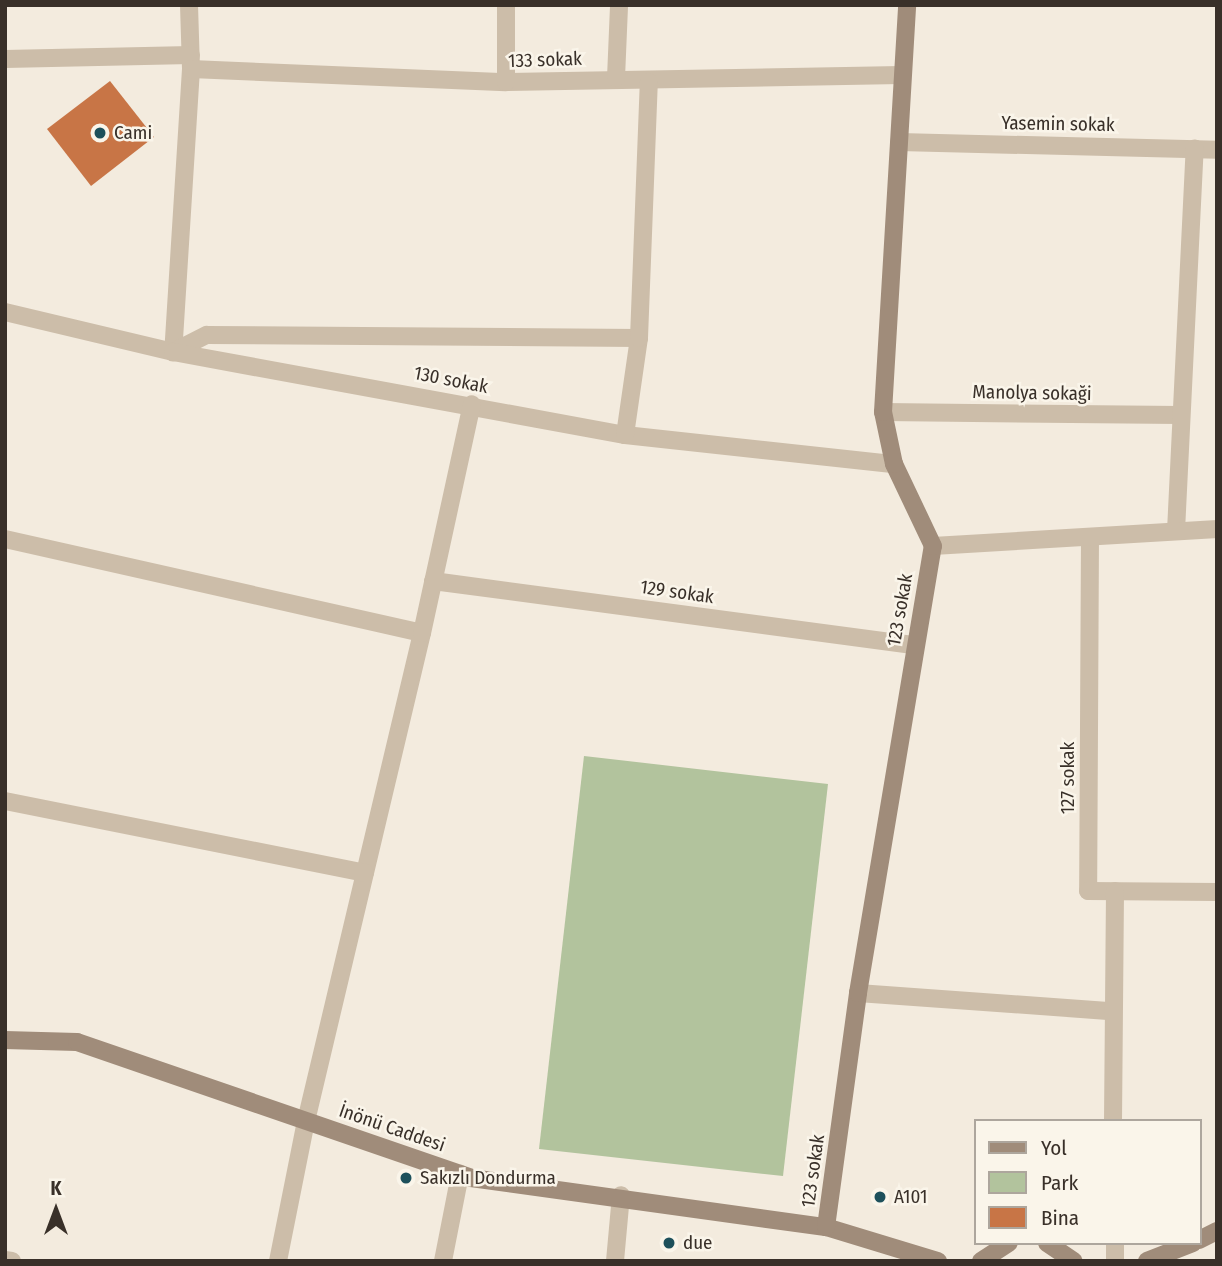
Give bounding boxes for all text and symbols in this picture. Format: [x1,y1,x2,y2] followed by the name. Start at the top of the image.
[508,47,582,73] street label: 133 sokak
[1001,112,1115,136] street label: Yasemin sokak
[114,122,152,144] place label: Cami
[92,125,108,141] marker: Cami
[412,362,490,398] street label: 130 sokak
[972,381,1092,405] street label: Manolya sokaği
[882,572,918,648] street label: 123 sokak
[639,576,715,608] street label: 129 sokak
[1057,742,1079,814] street label: 127 sokak
[336,1099,448,1157] street label: İnönü Caddesi
[974,1119,1201,1245] legend
[797,1133,829,1209] street label: 123 sokak
[1041,1135,1067,1161] text: Yol
[420,1167,556,1189] place label: Sakızlı Dondurma
[398,1170,414,1186] marker: Sakızlı Dondurma
[1041,1170,1078,1196] text: Park
[21,1175,91,1245] north arrow
[50,1177,62,1200] text: K
[894,1186,927,1208] place label: A101
[872,1189,888,1205] marker: A101
[1041,1205,1079,1231] text: Bina
[683,1232,713,1254] place label: due
[661,1235,677,1251] marker: due

